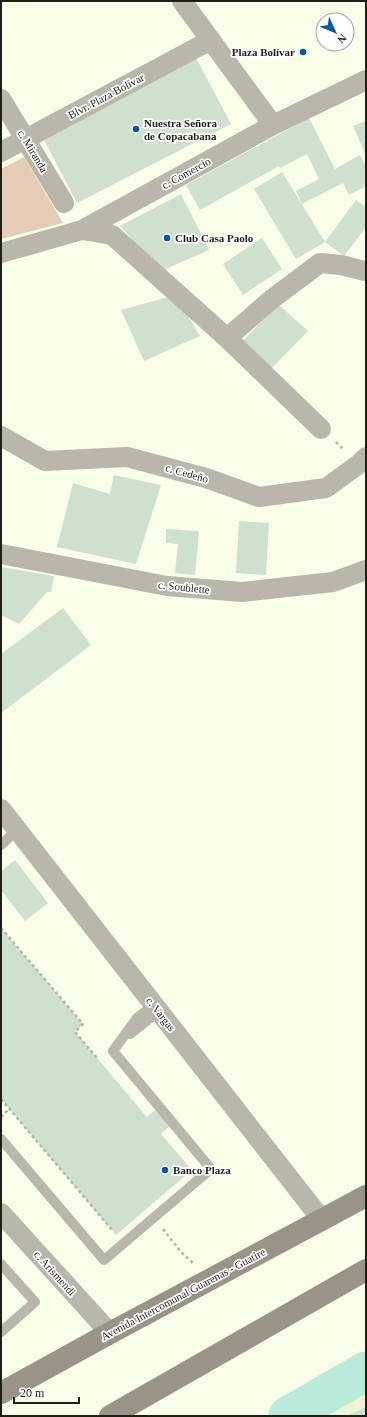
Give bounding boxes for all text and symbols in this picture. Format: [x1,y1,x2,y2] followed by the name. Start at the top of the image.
[315,12,355,52] north arrow
[335,32,349,46] text: N
[232,46,295,58] place label: Plaza Bolívar
[298,47,308,57] marker: Plaza Bolívar
[66,71,146,121] street label: Blvr. Plaza Bolívar
[144,117,218,142] place label: Nuestra Señora de Copacabana
[131,124,141,134] marker: Nuestra Señora de Copacabana
[16,127,50,175] street label: c. Miranda
[160,154,213,191] street label: c. Comercio
[175,232,254,244] place label: Club Casa Paolo
[162,233,172,243] marker: Club Casa Paolo
[164,461,210,485] street label: c. Cedeño
[158,578,211,596] street label: c. Soublette
[144,995,178,1033] street label: c. Vargas
[173,1164,231,1176] place label: Banco Plaza
[160,1165,170,1175] marker: Banco Plaza
[99,1245,267,1343] street label: Avenida Intercomunal Guarenas - Guatire
[32,1248,78,1298] street label: c. Arismendi
[14,1379,79,1405] scale bar
[20,1386,45,1400] text: 20 m

